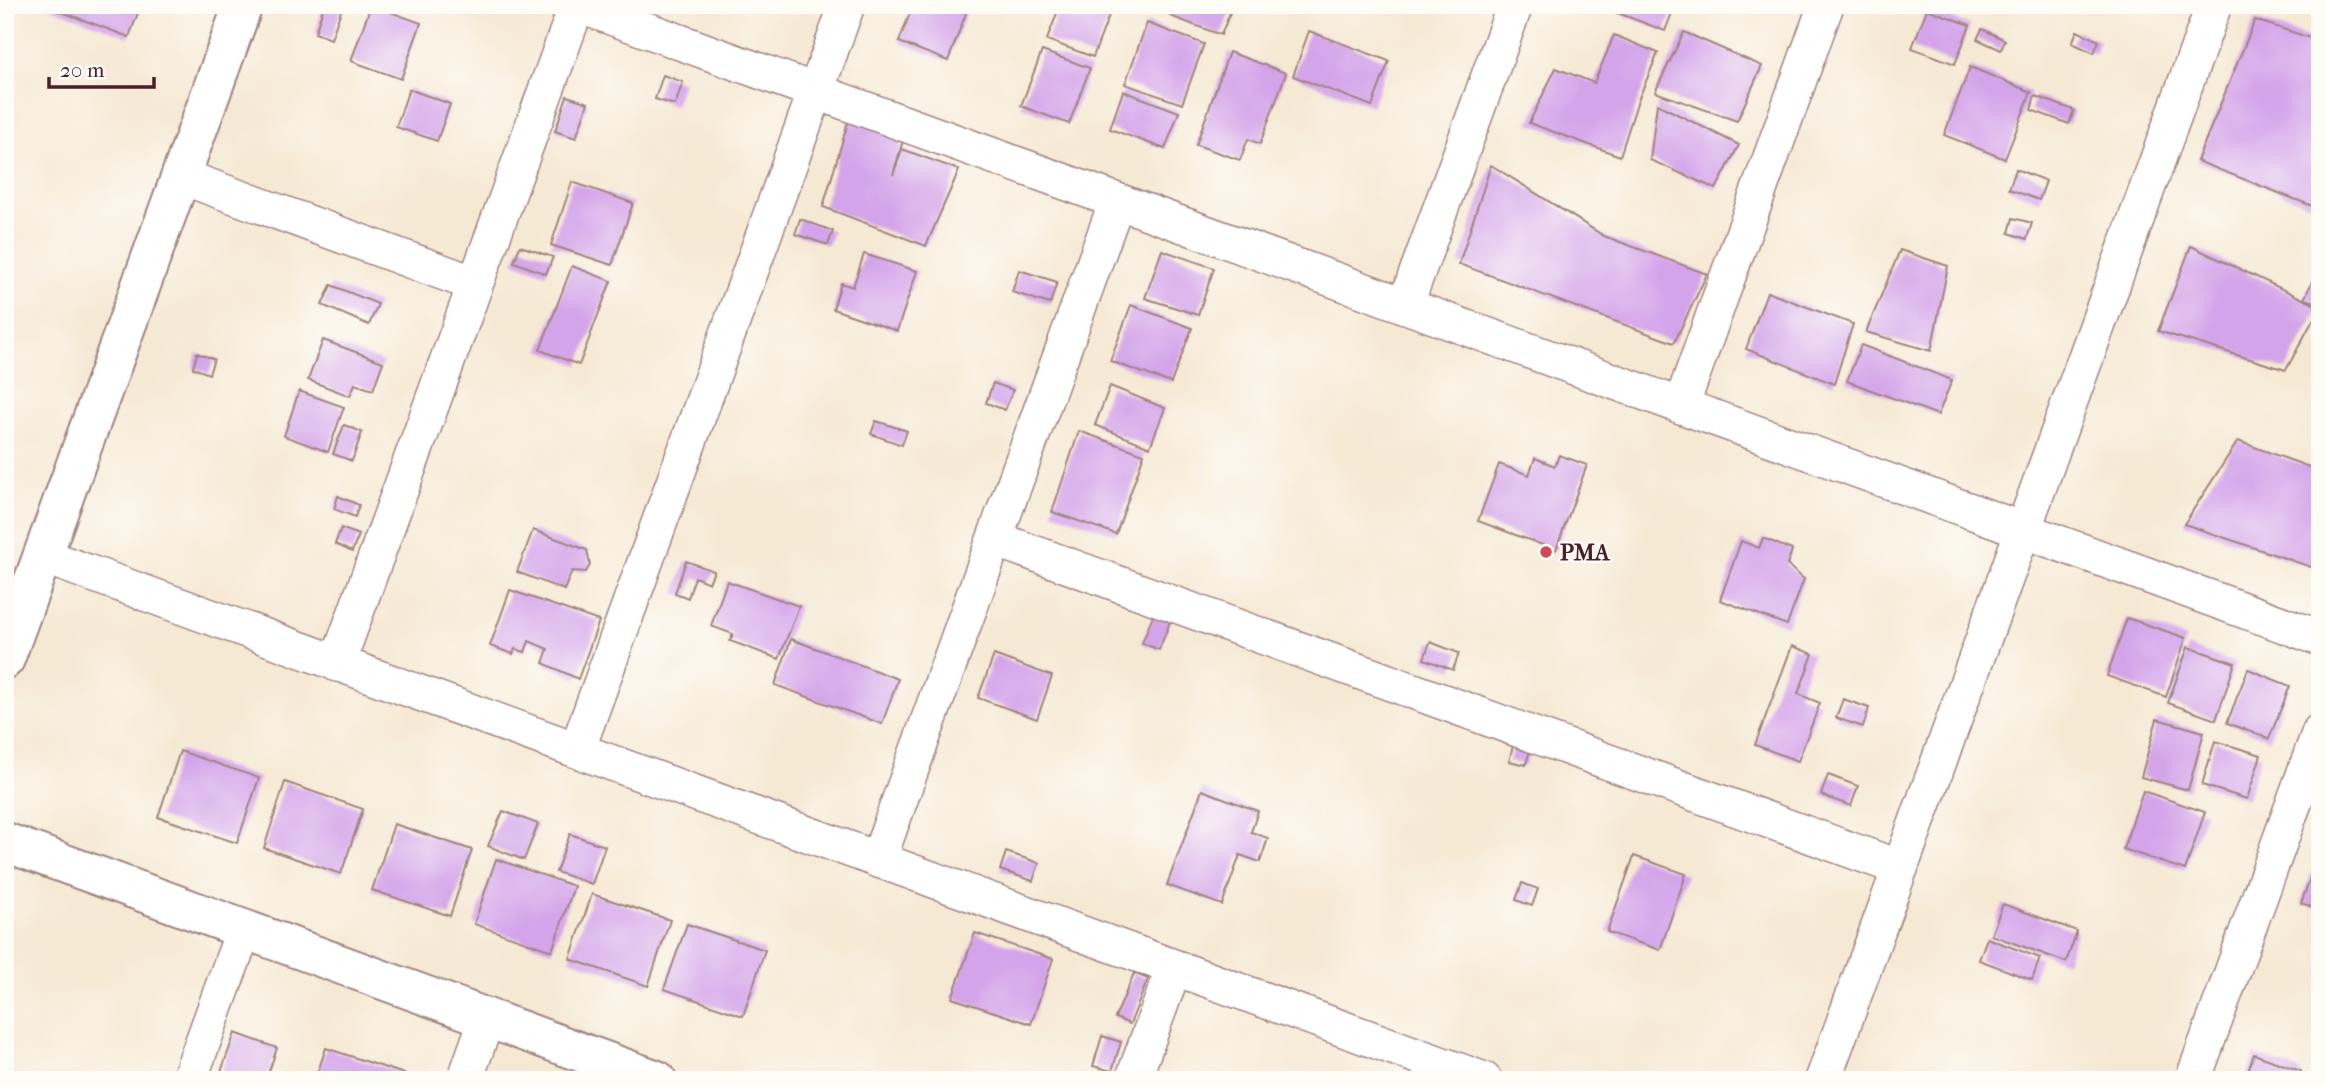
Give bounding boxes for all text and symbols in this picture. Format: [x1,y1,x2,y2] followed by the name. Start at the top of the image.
[49,46,154,90] scale bar
[60,58,105,82] text: 20 m
[1560,539,1611,566] place label: PMA
[1538,544,1554,560] marker: PMA

